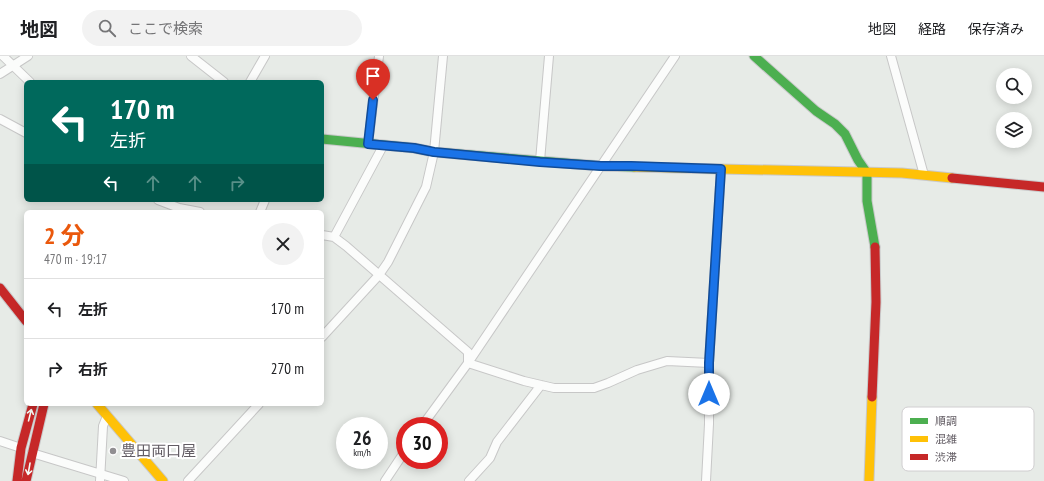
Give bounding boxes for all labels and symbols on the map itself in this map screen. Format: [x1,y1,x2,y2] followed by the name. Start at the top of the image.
[356,59,390,100] pin
[688,373,730,415] position arrow
[902,407,1034,471] legend
[27,409,34,422] one-way arrow
[935,414,957,428] text: 順調
[396,417,448,469] speed limit sign: 30
[935,432,957,446] text: 混雑
[121,441,196,460] place label: 豊田両口屋
[108,446,118,456] marker: 豊田両口屋
[935,450,957,464] text: 渋滞
[24,462,32,475] one-way arrow

